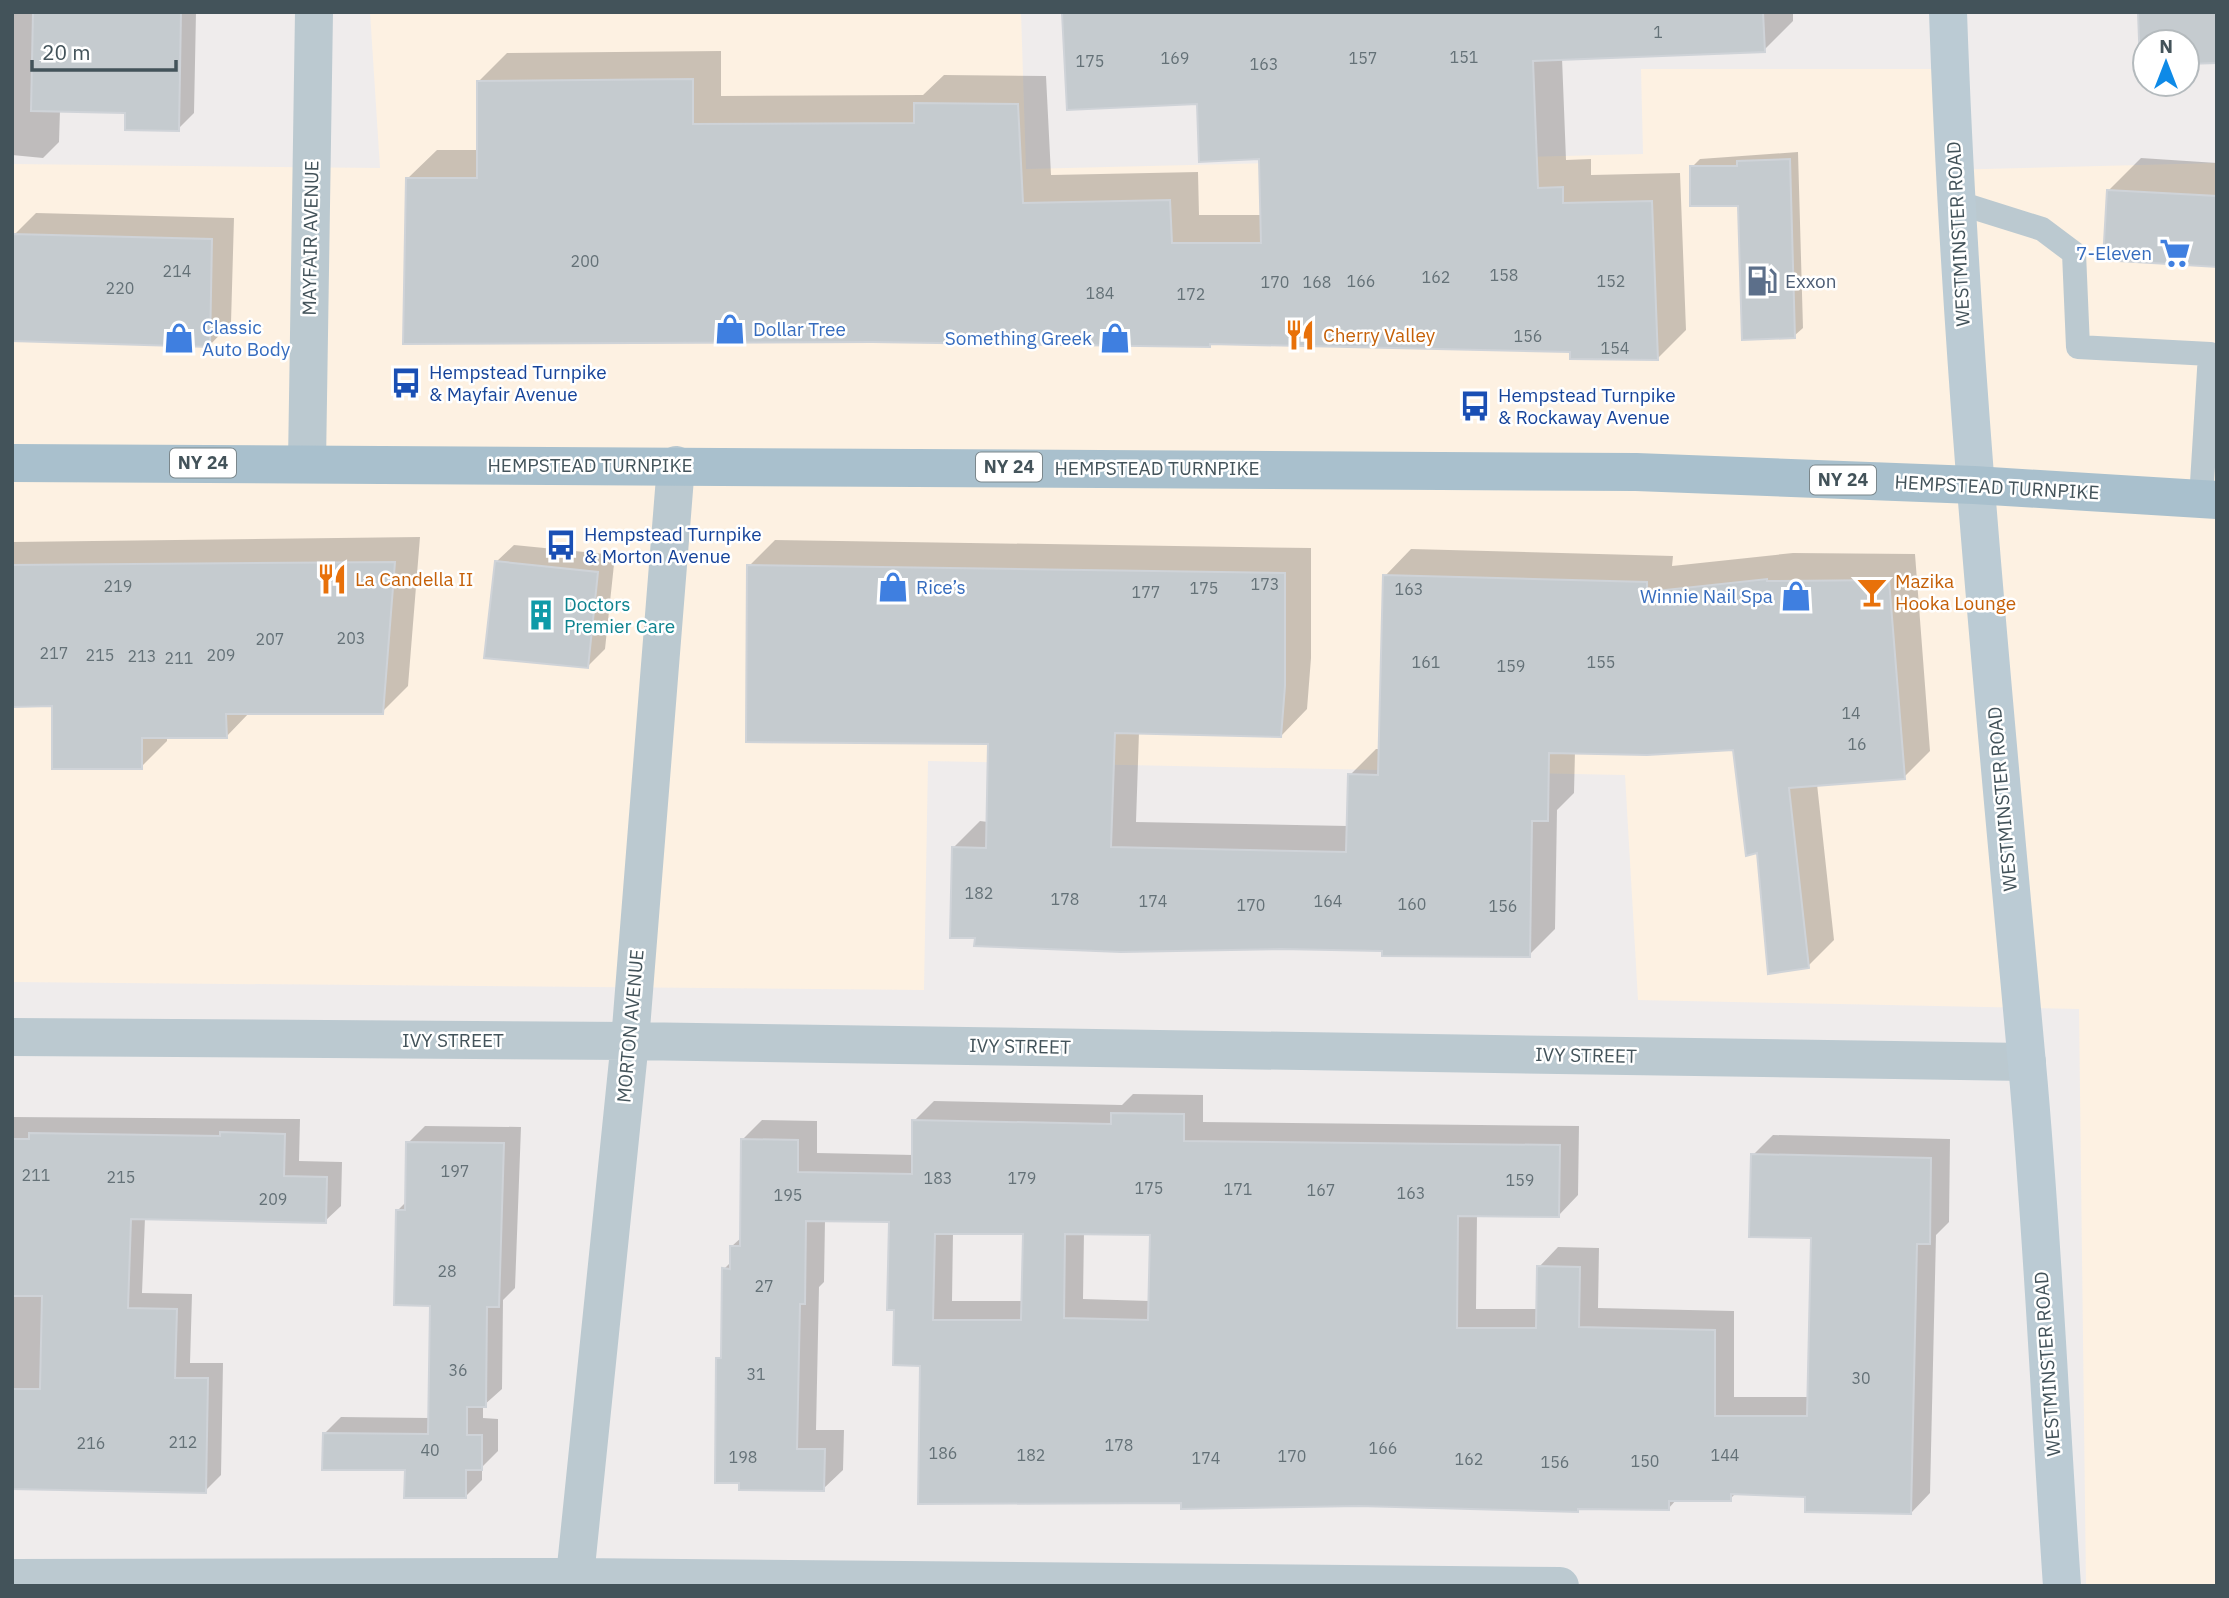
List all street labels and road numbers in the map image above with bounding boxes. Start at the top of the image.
street label: WESTMINSTER ROAD [1941,141,1975,327]
street label: MAYFAIR AVENUE [297,160,323,316]
road number: NY 24 [170,448,236,477]
road number: NY 24 [976,452,1042,481]
street label: HEMPSTEAD TURNPIKE [487,453,693,477]
street label: HEMPSTEAD TURNPIKE [1054,456,1260,480]
road number: NY 24 [1810,466,1876,494]
street label: HEMPSTEAD TURNPIKE [1894,470,2100,504]
street label: WESTMINSTER ROAD [1982,706,2022,892]
street label: MORTON AVENUE [611,948,649,1104]
street label: IVY STREET [402,1028,504,1052]
street label: IVY STREET [969,1033,1071,1059]
street label: IVY STREET [1535,1042,1637,1068]
street label: WESTMINSTER ROAD [2029,1271,2065,1457]

